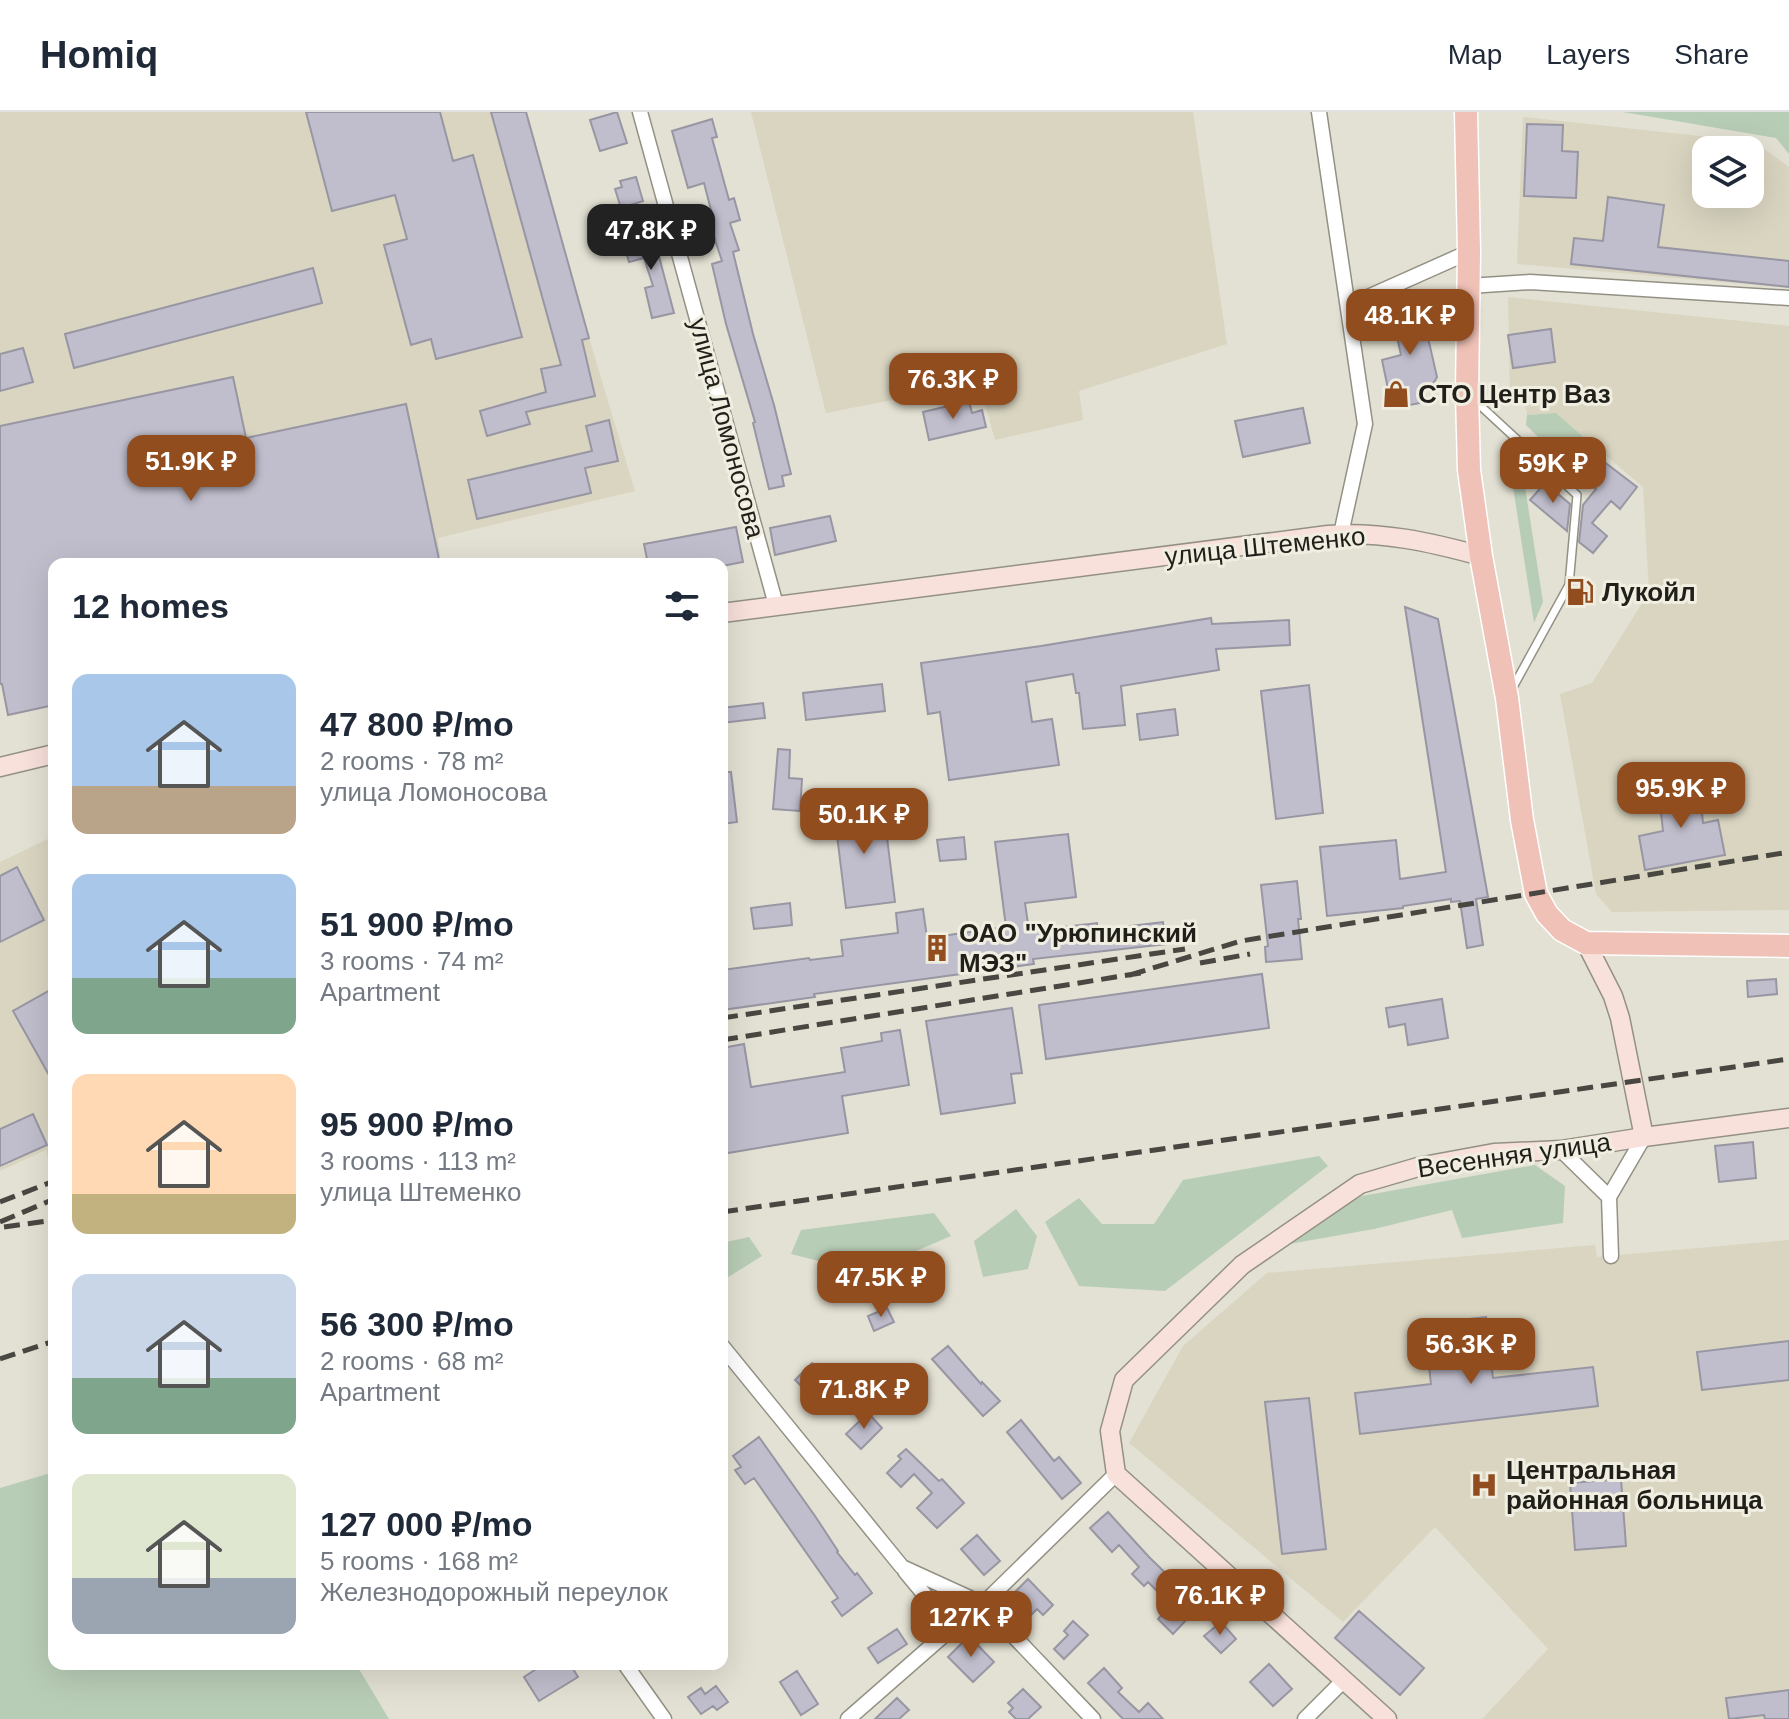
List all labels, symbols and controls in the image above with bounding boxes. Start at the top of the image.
text: Homiq [40,34,158,76]
text: Map [1448,39,1502,70]
text: Layers [1546,39,1630,70]
text: Share [1674,39,1749,70]
map controls [1692,136,1764,208]
button: layers [1692,136,1764,208]
pin: 47.8K ₽ [577,204,725,272]
text: 47.8K ₽ [605,215,697,245]
pin: 48.1K ₽ [1336,289,1484,357]
text: 48.1K ₽ [1364,300,1456,330]
street label: улица Ломоносова [683,314,771,542]
pin: 76.3K ₽ [879,353,1027,421]
text: 76.3K ₽ [907,364,999,394]
shop icon: СТО Центр Ваз [1381,379,1411,409]
place label: СТО Центр Ваз [1418,379,1611,409]
pin: 51.9K ₽ [117,435,265,503]
pin: 59K ₽ [1497,437,1609,505]
text: 51.9K ₽ [145,446,237,476]
text: 59K ₽ [1518,448,1588,478]
street label: улица Штеменко [1163,521,1367,571]
fuel station icon: Лукойл [1565,577,1595,607]
place label: Лукойл [1602,577,1696,607]
icon: filters [660,584,704,628]
text: 12 homes [72,587,229,625]
text: 47 800 ₽/mo [320,705,514,743]
icon: home [136,706,232,802]
text: 2 rooms · 78 m² [320,746,504,776]
pin: 95.9K ₽ [1607,762,1755,830]
text: 95.9K ₽ [1635,773,1727,803]
text: улица Ломоносова [320,777,547,807]
pin: 50.1K ₽ [790,788,938,856]
text: 50.1K ₽ [818,799,910,829]
text: 51 900 ₽/mo [320,905,514,943]
icon: home [136,906,232,1002]
place label: ОАО "Урюпинский МЭЗ" [959,918,1197,978]
building icon: ОАО "Урюпинский МЭЗ" [922,933,952,963]
text: 3 rooms · 74 m² [320,946,504,976]
text: Apartment [320,977,440,1007]
text: 95 900 ₽/mo [320,1105,514,1143]
icon: home [136,1106,232,1202]
street label: Весенняя улица [1415,1127,1613,1183]
text: 3 rooms · 113 m² [320,1146,516,1176]
text: улица Штеменко [320,1177,521,1207]
pin: 47.5K ₽ [807,1251,955,1319]
text: 47.5K ₽ [835,1262,927,1292]
text: 56 300 ₽/mo [320,1305,514,1343]
icon: home [136,1306,232,1402]
pin: 56.3K ₽ [1397,1318,1545,1386]
text: 56.3K ₽ [1425,1329,1517,1359]
text: 2 rooms · 68 m² [320,1346,504,1376]
pin: 71.8K ₽ [790,1363,938,1431]
text: 71.8K ₽ [818,1374,910,1404]
text: Apartment [320,1377,440,1407]
place label: Центральная районная больница [1506,1455,1763,1515]
hospital icon: Центральная районная больница [1469,1470,1499,1500]
text: 127 000 ₽/mo [320,1505,533,1543]
icon: home [136,1506,232,1602]
text: 5 rooms · 168 m² [320,1546,518,1576]
pin: 76.1K ₽ [1146,1569,1294,1637]
text: Железнодорожный переулок [320,1577,668,1607]
text: 76.1K ₽ [1174,1580,1266,1610]
pin: 127K ₽ [906,1591,1036,1659]
text: 127K ₽ [929,1602,1013,1632]

